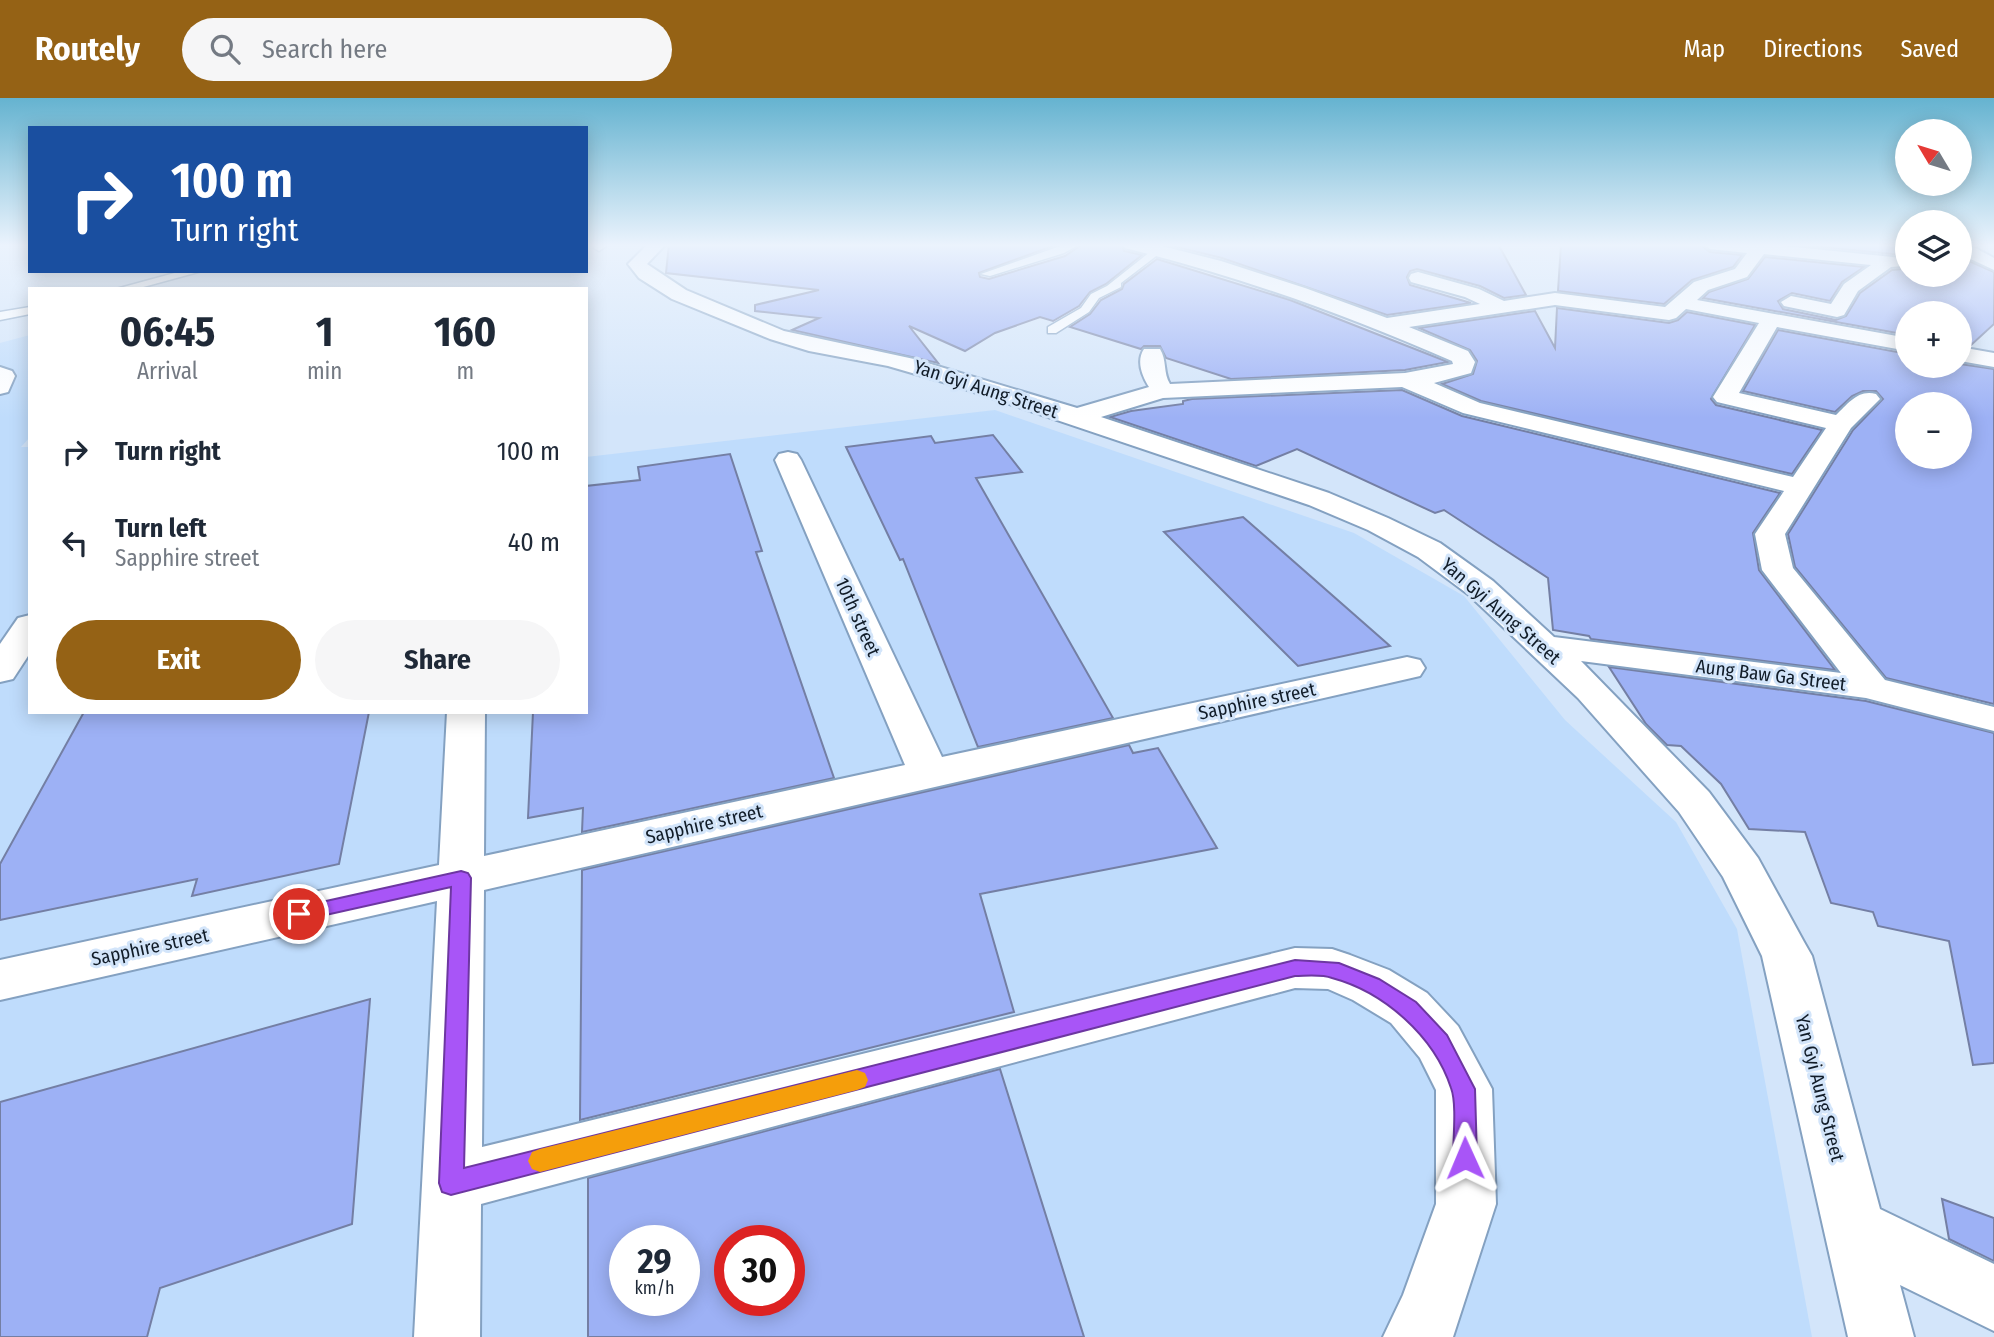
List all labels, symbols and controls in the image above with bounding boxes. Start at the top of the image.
search box [182,18,672,81]
text: Routely [35,29,140,69]
icon: search [206,30,244,68]
text: Search here [262,34,387,65]
text: Map [1684,35,1725,63]
text: Directions [1763,35,1862,63]
text: Saved [1900,35,1959,63]
north arrow [1895,119,1972,196]
map controls [1895,119,1972,469]
text: 100 m [171,151,293,210]
icon: right [56,154,147,245]
button: layers [1895,210,1972,287]
text: Turn right [171,211,298,249]
button: + [1895,301,1972,378]
text: 06:45 [119,307,216,357]
text: 1 [316,307,334,357]
text: 160 [434,307,497,357]
street label: Yan Gyi Aung Street [911,355,1062,423]
text: Arrival [137,357,198,385]
text: min [307,357,343,385]
text: m [456,357,474,385]
button: − [1895,392,1972,469]
icon: right [56,433,94,471]
text: Turn right [115,436,221,467]
text: 100 m [497,436,560,467]
text: Turn left [115,513,207,544]
icon: left [56,524,94,562]
text: 40 m [508,527,560,558]
text: Sapphire street [115,544,259,572]
street label: Yan Gyi Aung Street [1437,553,1566,670]
street label: 10th street [831,574,886,660]
button: Exit [56,620,301,700]
button: Share [315,620,560,700]
street label: Aung Baw Ga Street [1695,654,1848,696]
street label: Sapphire street [1196,677,1318,725]
street label: Sapphire street [643,799,765,849]
pin [269,884,329,944]
icon: arrive [280,895,318,933]
street label: Sapphire street [89,923,211,971]
street label: Yan Gyi Aung Street [1791,1012,1850,1165]
position arrow [1428,1121,1502,1195]
speed limit sign: 30 [714,1225,805,1316]
text: 29 [637,1240,672,1282]
text: km/h [634,1277,675,1299]

